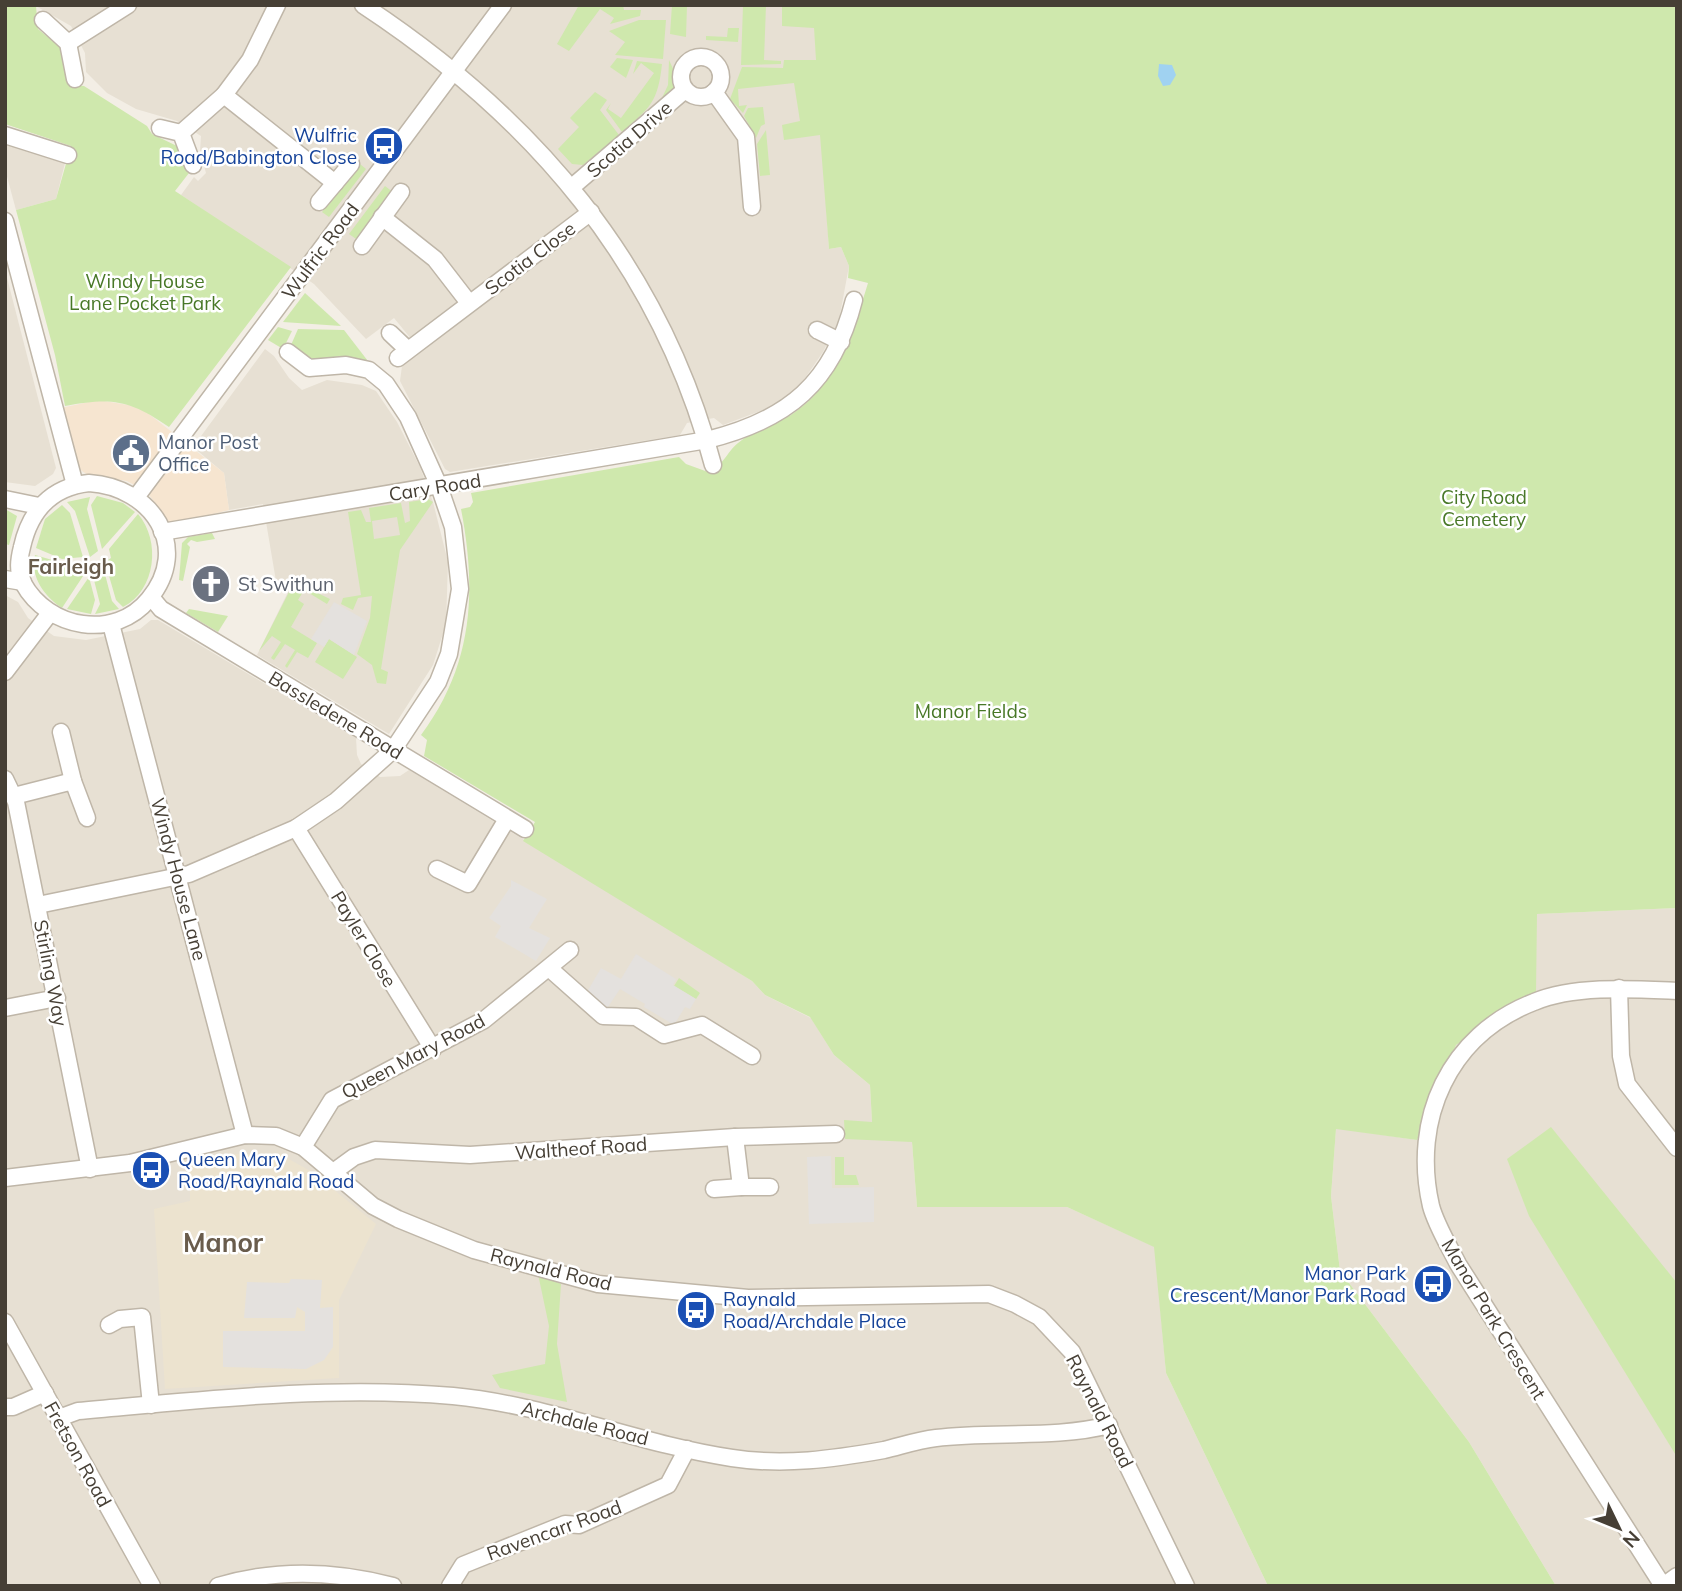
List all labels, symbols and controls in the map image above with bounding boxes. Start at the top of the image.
street label: Scotia Drive [581,95,677,183]
place label: Wulfric Road/Babington Close [161,123,357,169]
bus stop icon: Wulfric Road/Babington Close [363,125,405,167]
street label: Wulfric Road [276,198,364,304]
street label: Scotia Close [480,216,580,300]
park label: Windy House Lane Pocket Park [69,269,221,315]
place label: Manor Post Office [158,430,259,476]
public building icon: Manor Post Office [110,432,152,474]
street label: Cary Road [387,468,483,506]
park label: City Road Cemetery [1441,485,1527,531]
district label: Fairleigh [28,553,114,579]
church icon: St Swithun [190,563,232,605]
place label: St Swithun [238,572,334,596]
street label: Bassledene Road [264,665,408,765]
park label: Manor Fields [915,699,1027,723]
street label: Windy House Lane [146,795,212,963]
street label: Payler Close [326,886,402,992]
street label: Stirling Way [29,918,73,1028]
street label: Queen Mary Road [337,1008,489,1104]
street label: Waltheof Road [514,1131,648,1165]
place label: Queen Mary Road/Raynald Road [178,1147,355,1193]
bus stop icon: Queen Mary Road/Raynald Road [130,1149,172,1191]
district label: Manor [183,1226,264,1259]
street label: Manor Park Crescent [1436,1234,1552,1404]
street label: Raynald Road [488,1242,614,1296]
place label: Manor Park Crescent/Manor Park Road [1170,1261,1406,1307]
bus stop icon: Manor Park Crescent/Manor Park Road [1412,1263,1454,1305]
place label: Raynald Road/Archdale Place [723,1287,906,1333]
bus stop icon: Raynald Road/Archdale Place [675,1289,717,1331]
street label: Raynald Road [1061,1350,1139,1472]
street label: Archdale Road [519,1396,651,1450]
street label: Fretson Road [39,1397,117,1511]
north arrow [1584,1493,1654,1563]
street label: Ravencarr Road [483,1494,625,1566]
text: N [1618,1526,1645,1553]

